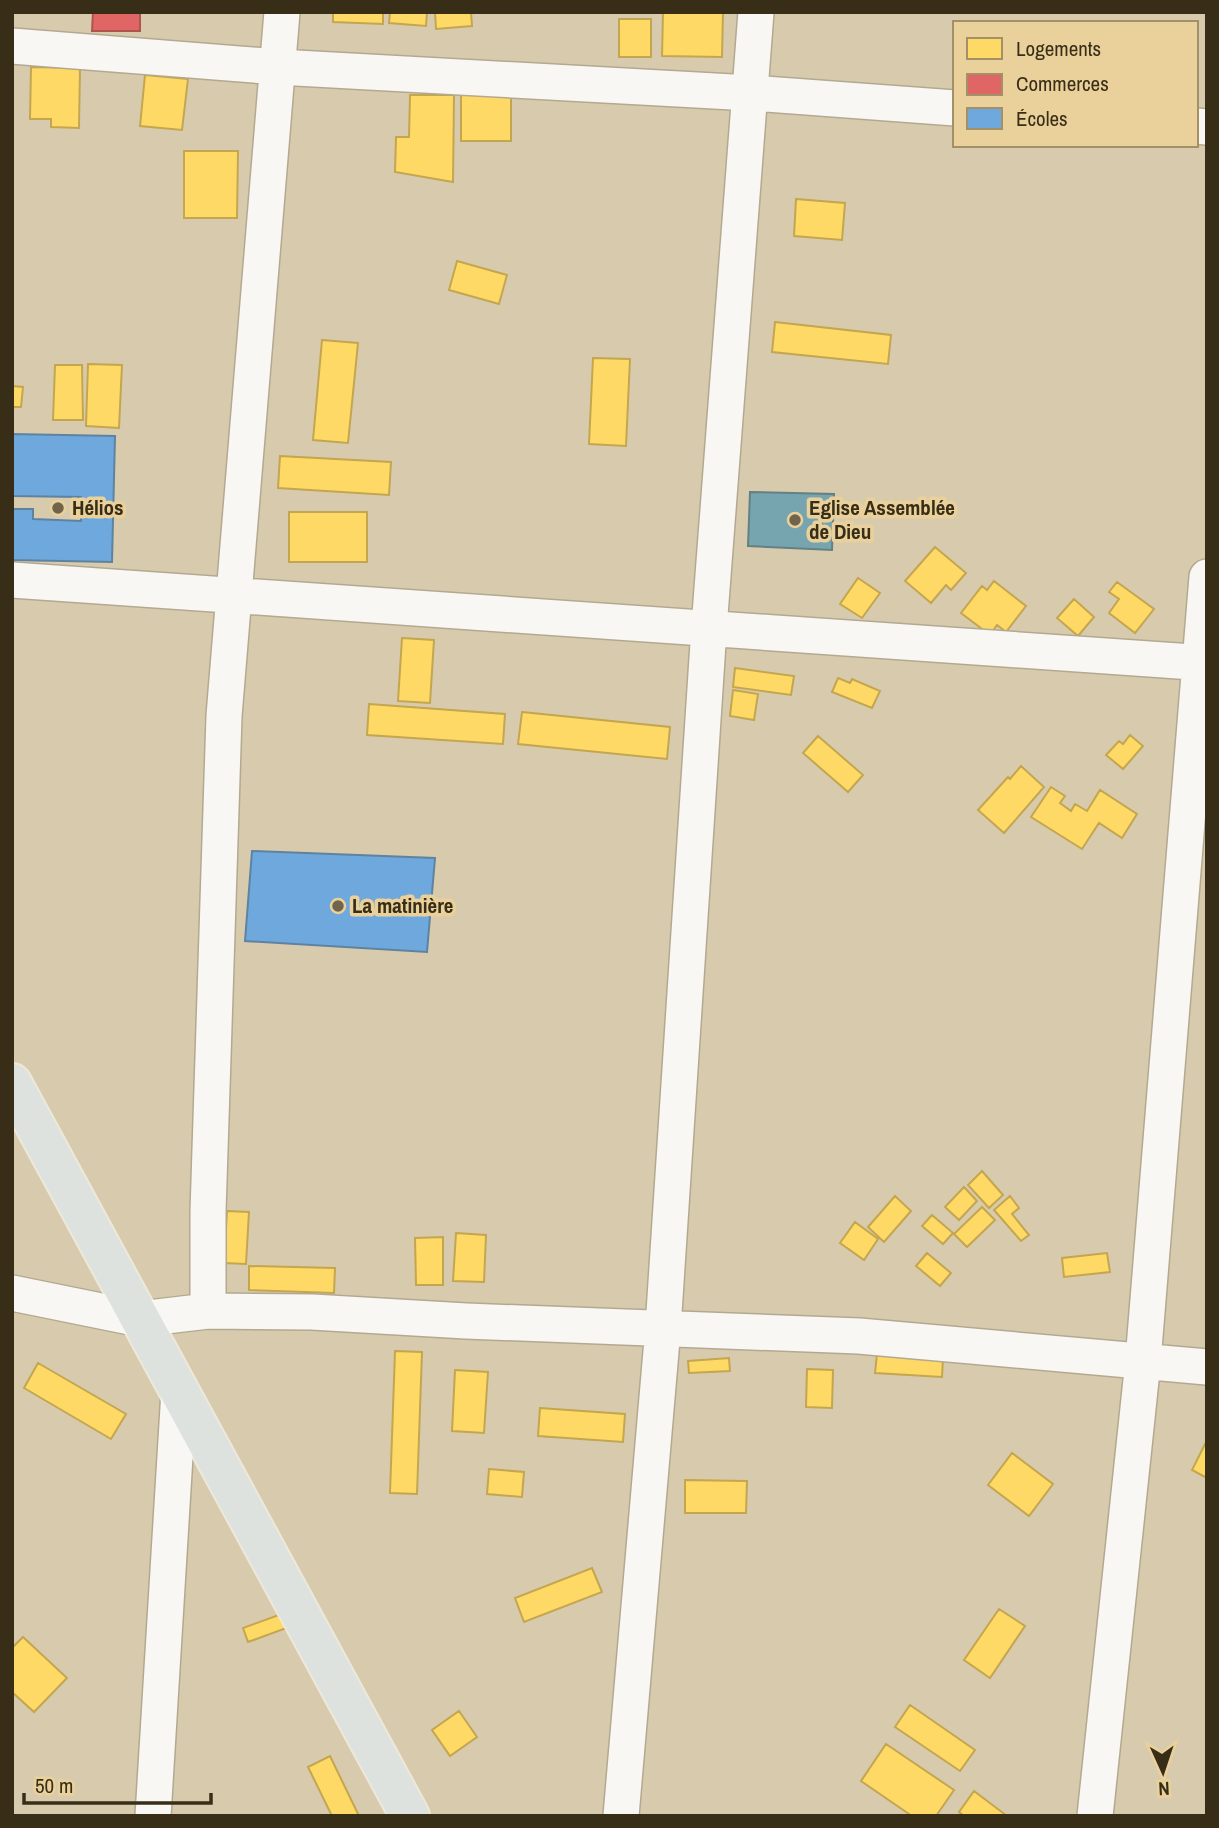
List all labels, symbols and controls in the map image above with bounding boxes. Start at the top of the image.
legend [953,21,1198,147]
text: Logements [1016,34,1101,63]
text: Commerces [1016,69,1109,98]
text: Écoles [1016,104,1068,133]
place label: Hélios [72,493,124,522]
place label: Eglise Assemblée de Dieu [809,493,955,546]
marker: Hélios [50,500,66,516]
marker: Eglise Assemblée de Dieu [787,512,803,528]
place label: La matinière [352,891,453,920]
marker: La matinière [330,898,346,914]
north arrow [1128,1737,1198,1807]
scale bar [24,1762,212,1806]
text: 50 m [35,1771,73,1800]
text: N [1158,1776,1170,1802]

